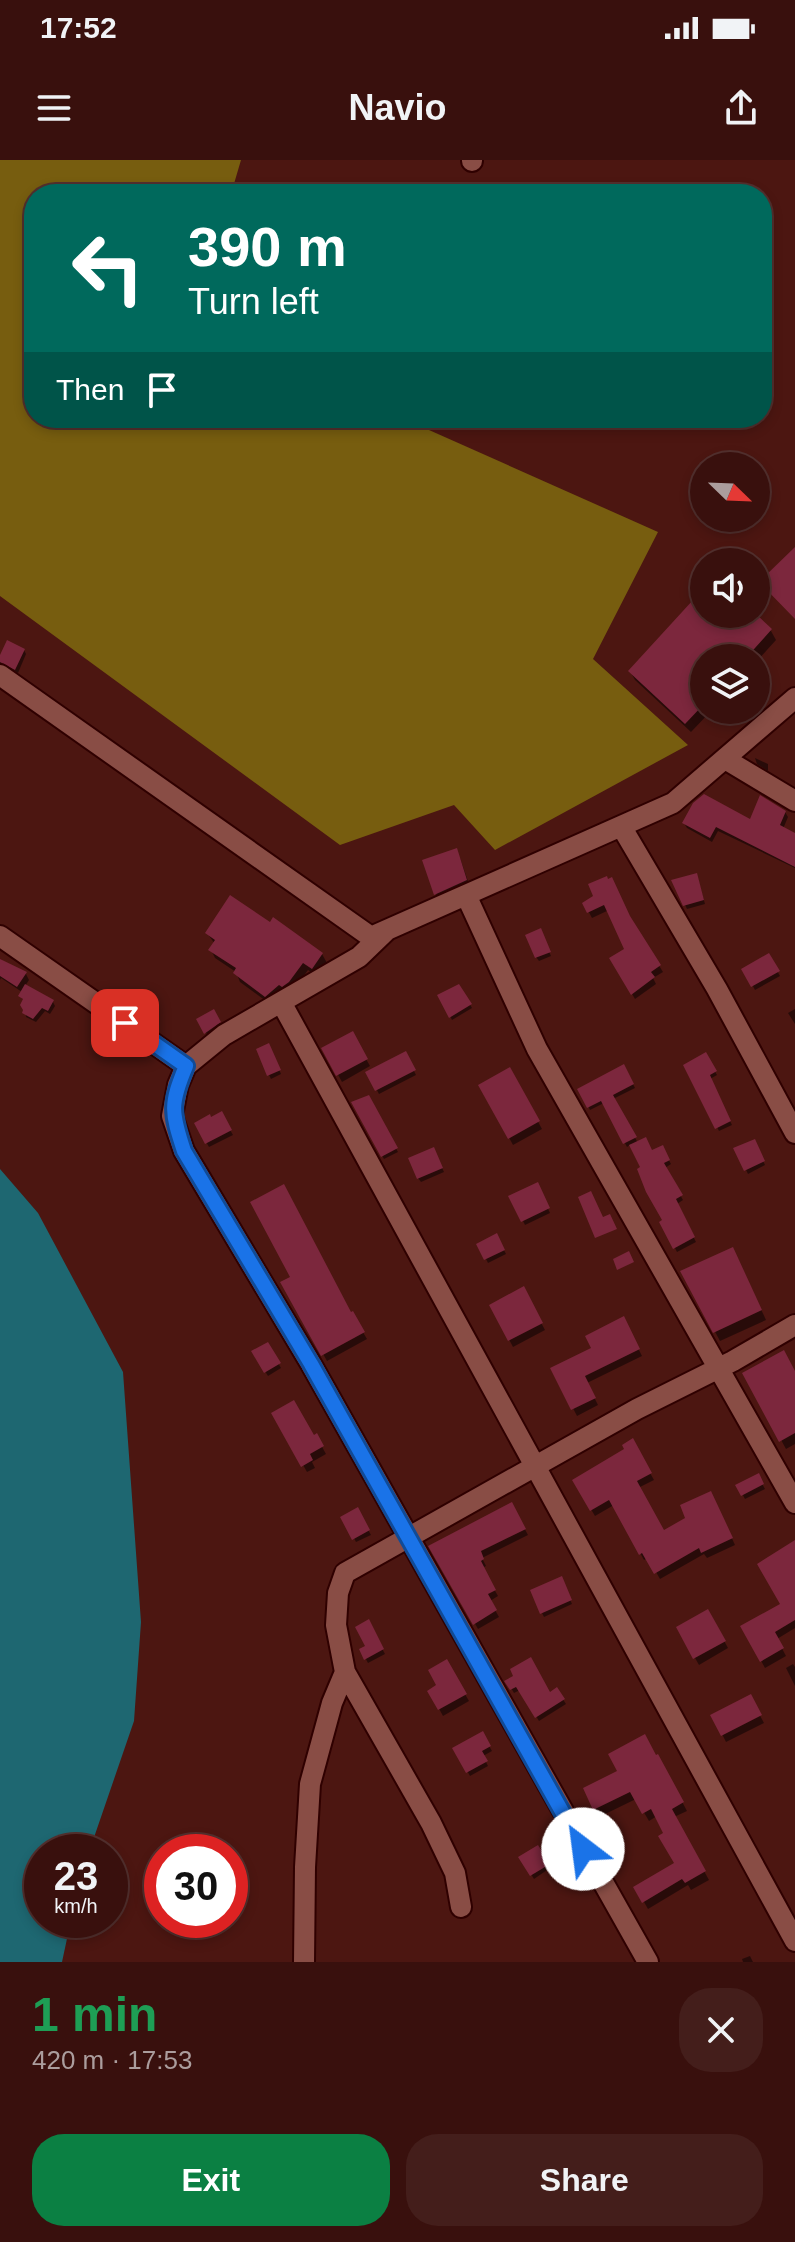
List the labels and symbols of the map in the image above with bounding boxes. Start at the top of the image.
north arrow [690,452,770,532]
pin [91,989,159,1057]
position arrow [541,1807,625,1891]
speed limit sign: 30 [144,1834,248,1938]

